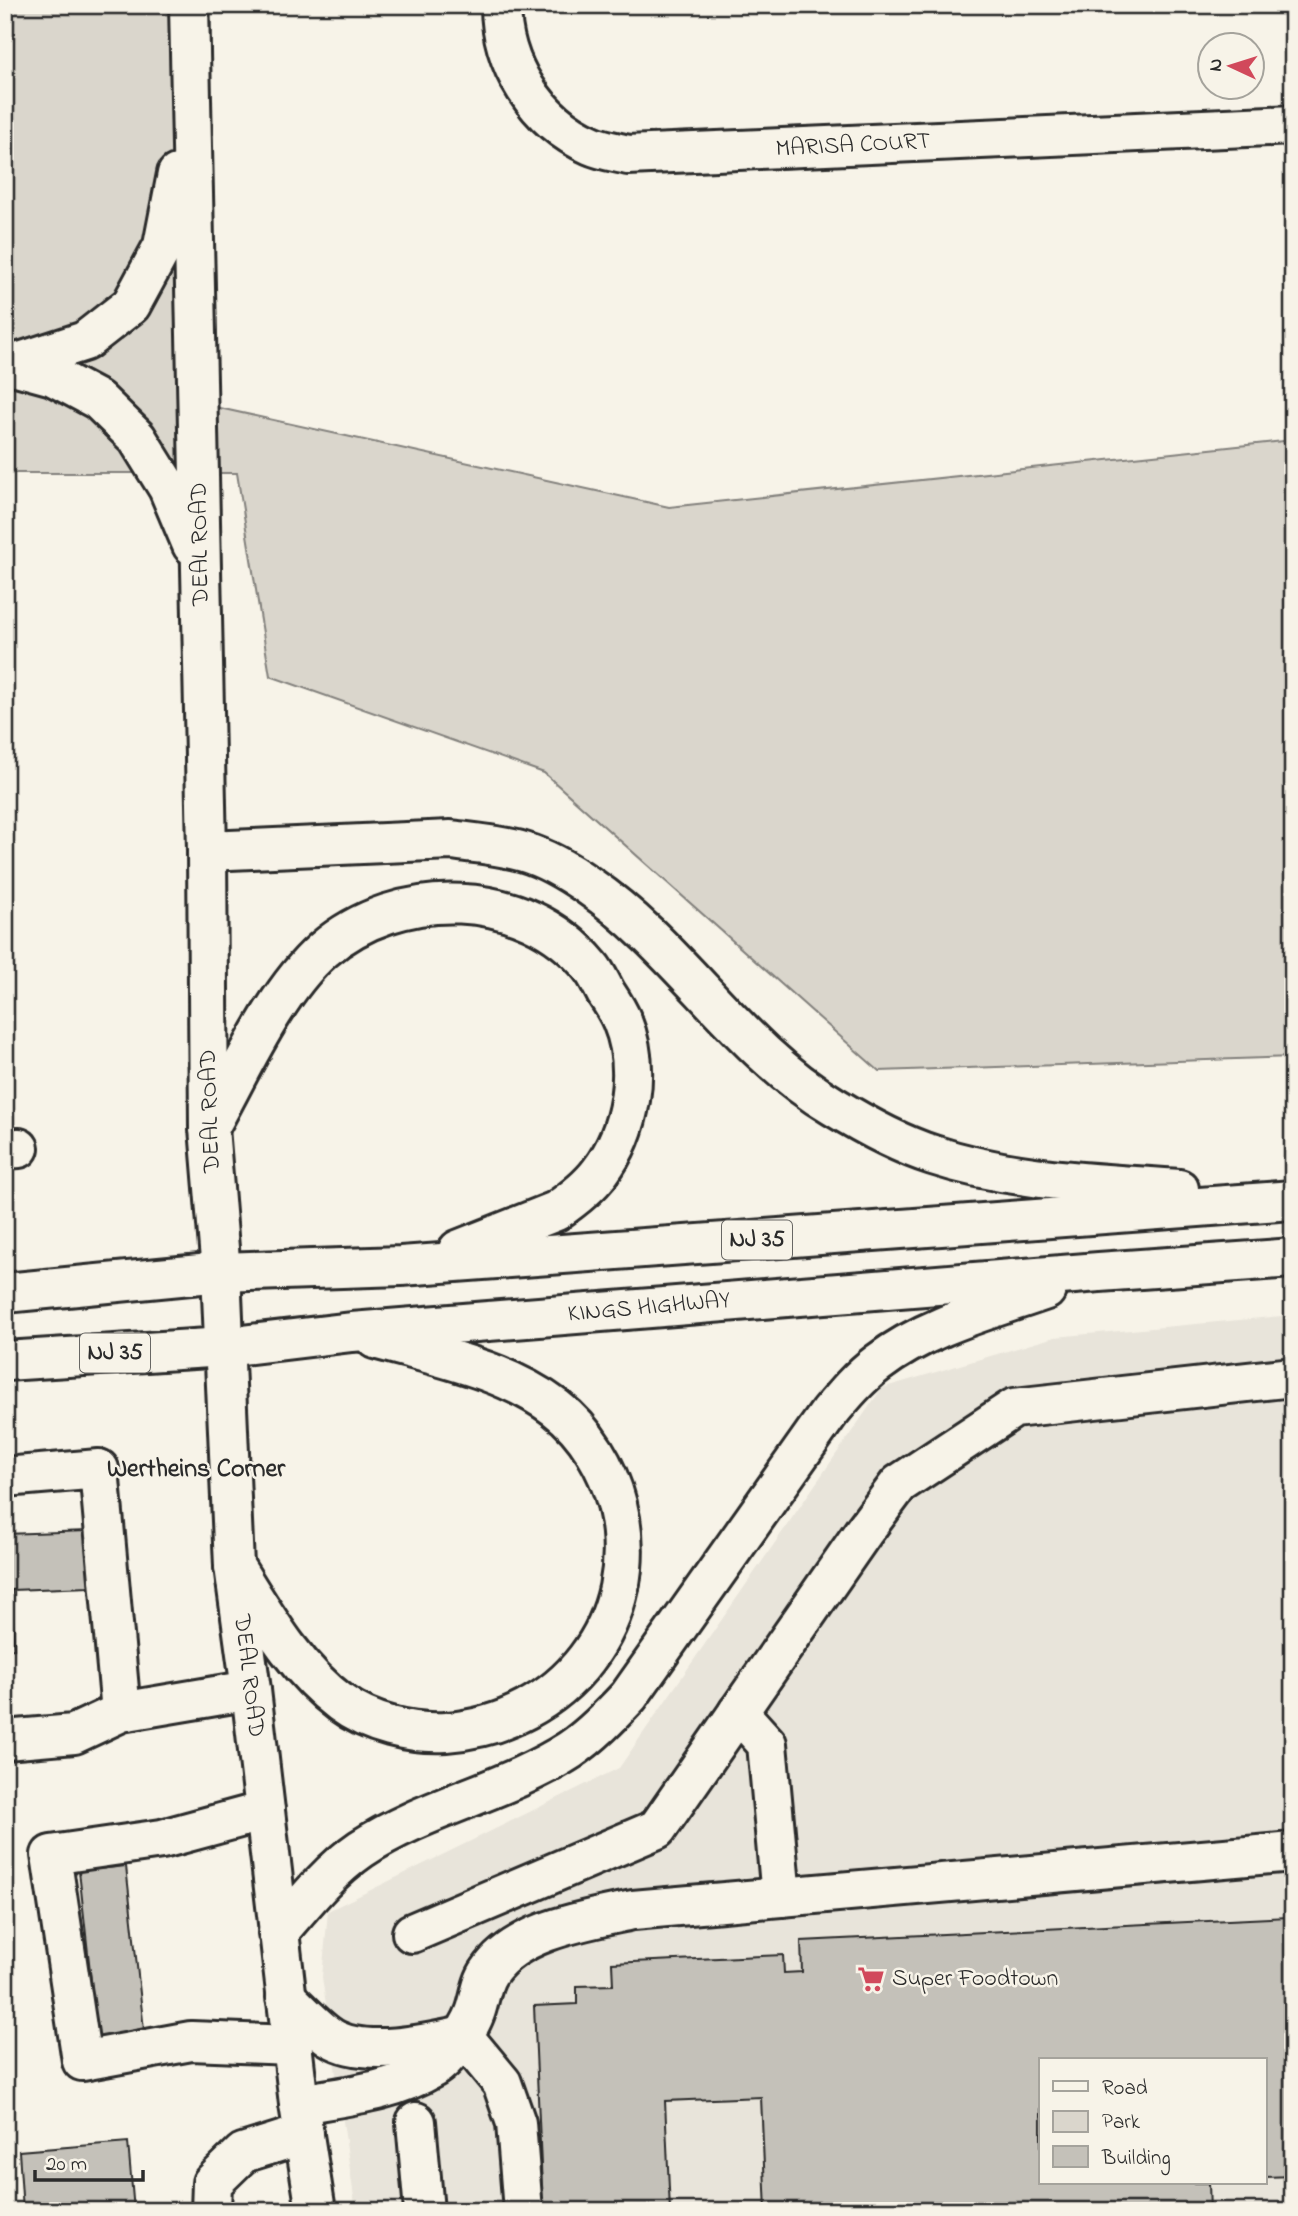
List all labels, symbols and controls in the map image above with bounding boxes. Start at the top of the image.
north arrow [1196,32,1266,102]
text: N [1203,57,1230,72]
street label: MARISA COURT [775,124,931,168]
street label: DEAL ROAD [182,482,220,607]
street label: DEAL ROAD [191,1049,231,1174]
road number: NJ 35 [722,1220,792,1260]
street label: KINGS HIGHWAY [566,1283,732,1333]
road number: NJ 35 [80,1334,150,1372]
district label: Wertheins Corner [107,1451,286,1489]
street label: DEAL ROAD [223,1612,273,1739]
place label: Super Foodtown [892,1962,1058,1997]
supermarket icon: Super Foodtown [856,1964,886,1994]
legend [1039,2058,1266,2184]
text: Road [1102,2074,1148,2104]
text: Park [1102,2108,1141,2138]
scale bar [35,2139,144,2183]
text: Building [1101,2144,1171,2176]
text: 20 m [46,2150,87,2180]

